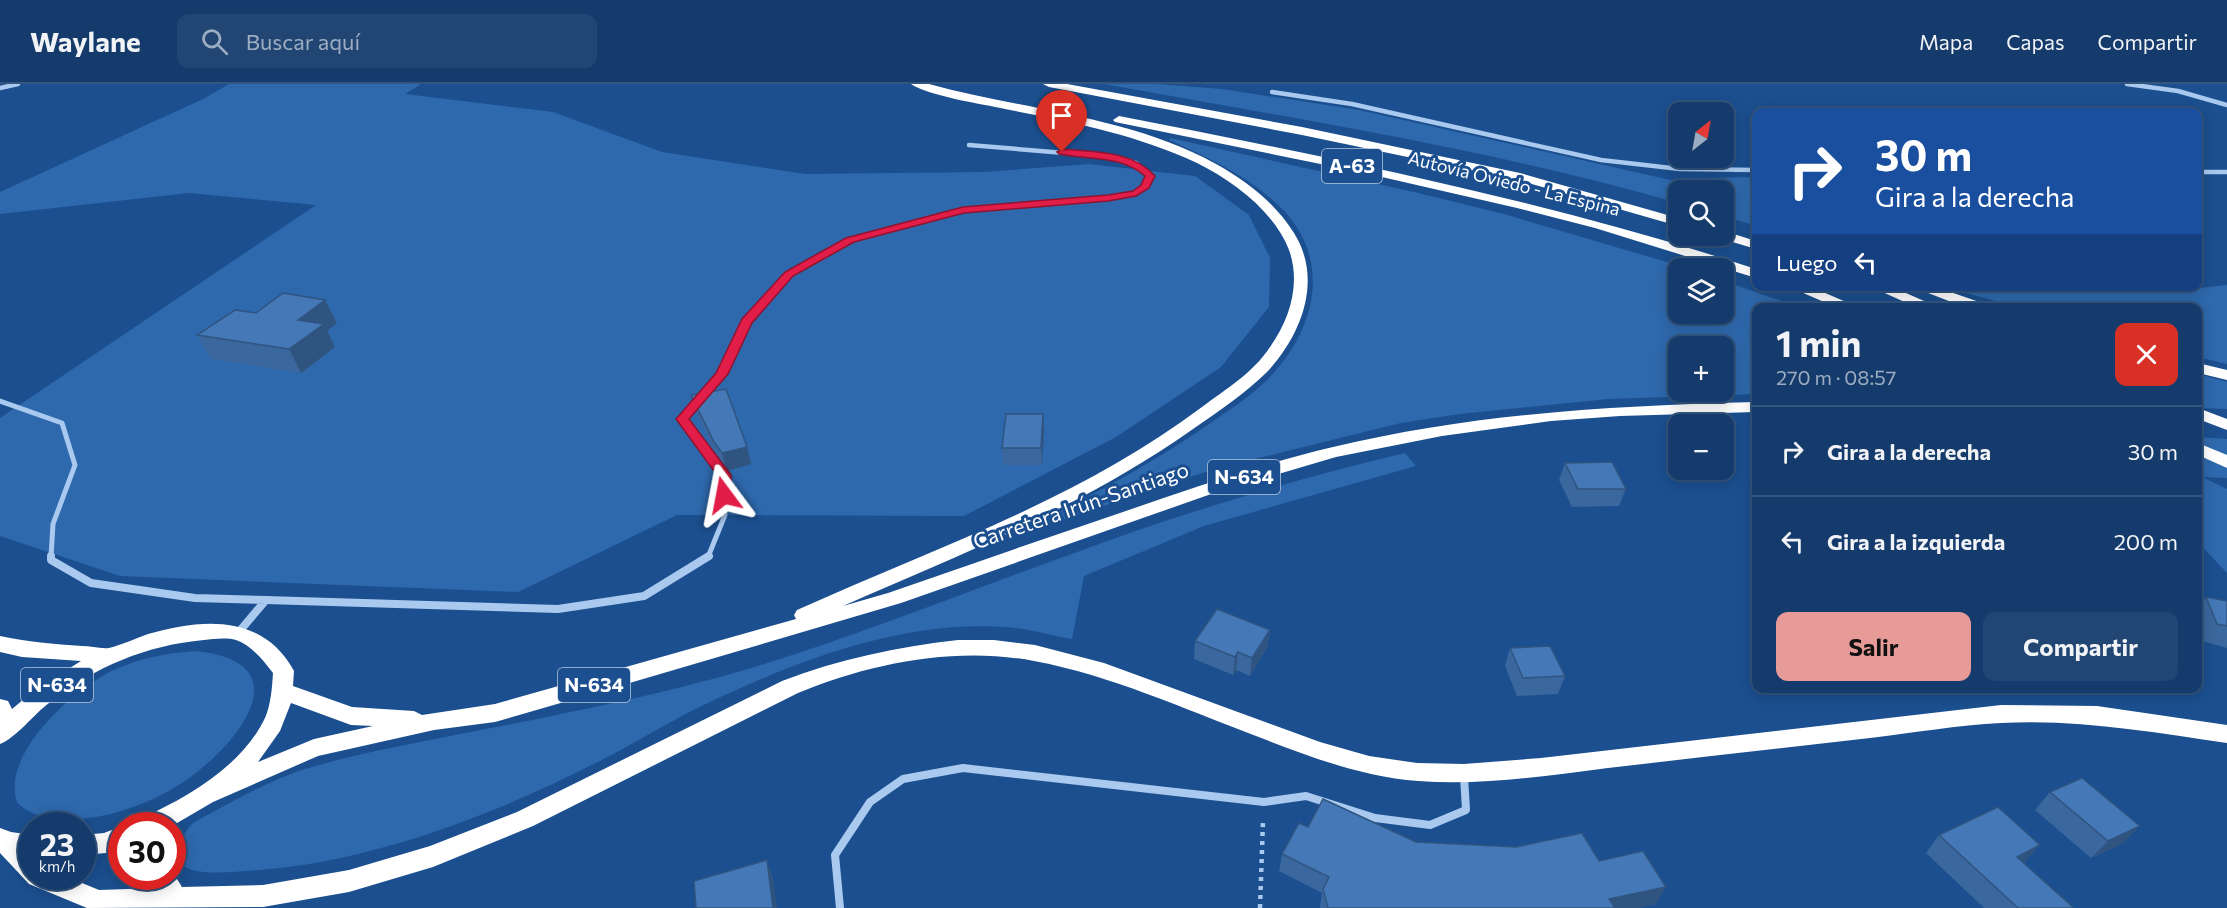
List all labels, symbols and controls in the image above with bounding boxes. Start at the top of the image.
search box [177,14,597,68]
text: Waylane [30,24,141,58]
icon: search [198,25,231,58]
text: Buscar aquí [246,28,360,55]
text: Mapa [1919,29,1973,54]
text: Capas [2006,29,2065,54]
text: Compartir [2098,29,2197,54]
pin [1036,90,1087,152]
icon: arrive [1045,99,1078,132]
north arrow [1668,102,1734,168]
map controls [1668,102,1734,480]
text: 30 m [1875,128,1972,180]
icon: right [1776,132,1854,210]
street label: Autovía Oviedo - La Espina [1406,146,1622,220]
road number: A-63 [1322,149,1382,183]
button: search [1668,180,1734,246]
text: Gira a la derecha [1875,180,2074,213]
icon: left [1849,246,1882,279]
text: Luego [1776,249,1837,276]
button: layers [1668,258,1734,324]
text: 1 min [1776,320,1861,364]
button: close [2115,323,2178,386]
button: + [1668,336,1734,402]
text: 270 m · 08:57 [1776,365,1896,389]
button: − [1668,414,1734,480]
icon: right [1776,435,1809,468]
text: Gira a la derecha [1827,438,1991,465]
text: 30 m [2128,438,2178,465]
street label: Carretera Irún-Santiago [969,456,1192,553]
road number: N-634 [1208,460,1280,494]
position arrow [692,463,756,527]
icon: left [1776,525,1809,558]
text: Gira a la izquierda [1827,528,2005,555]
text: 200 m [2114,528,2178,555]
button: Salir [1776,612,1971,681]
button: Compartir [1983,612,2178,681]
road number: N-634 [21,668,93,702]
road number: N-634 [558,668,630,702]
speed limit sign: 30 [108,812,186,890]
text: 23 [40,825,74,862]
text: km/h [39,857,75,875]

